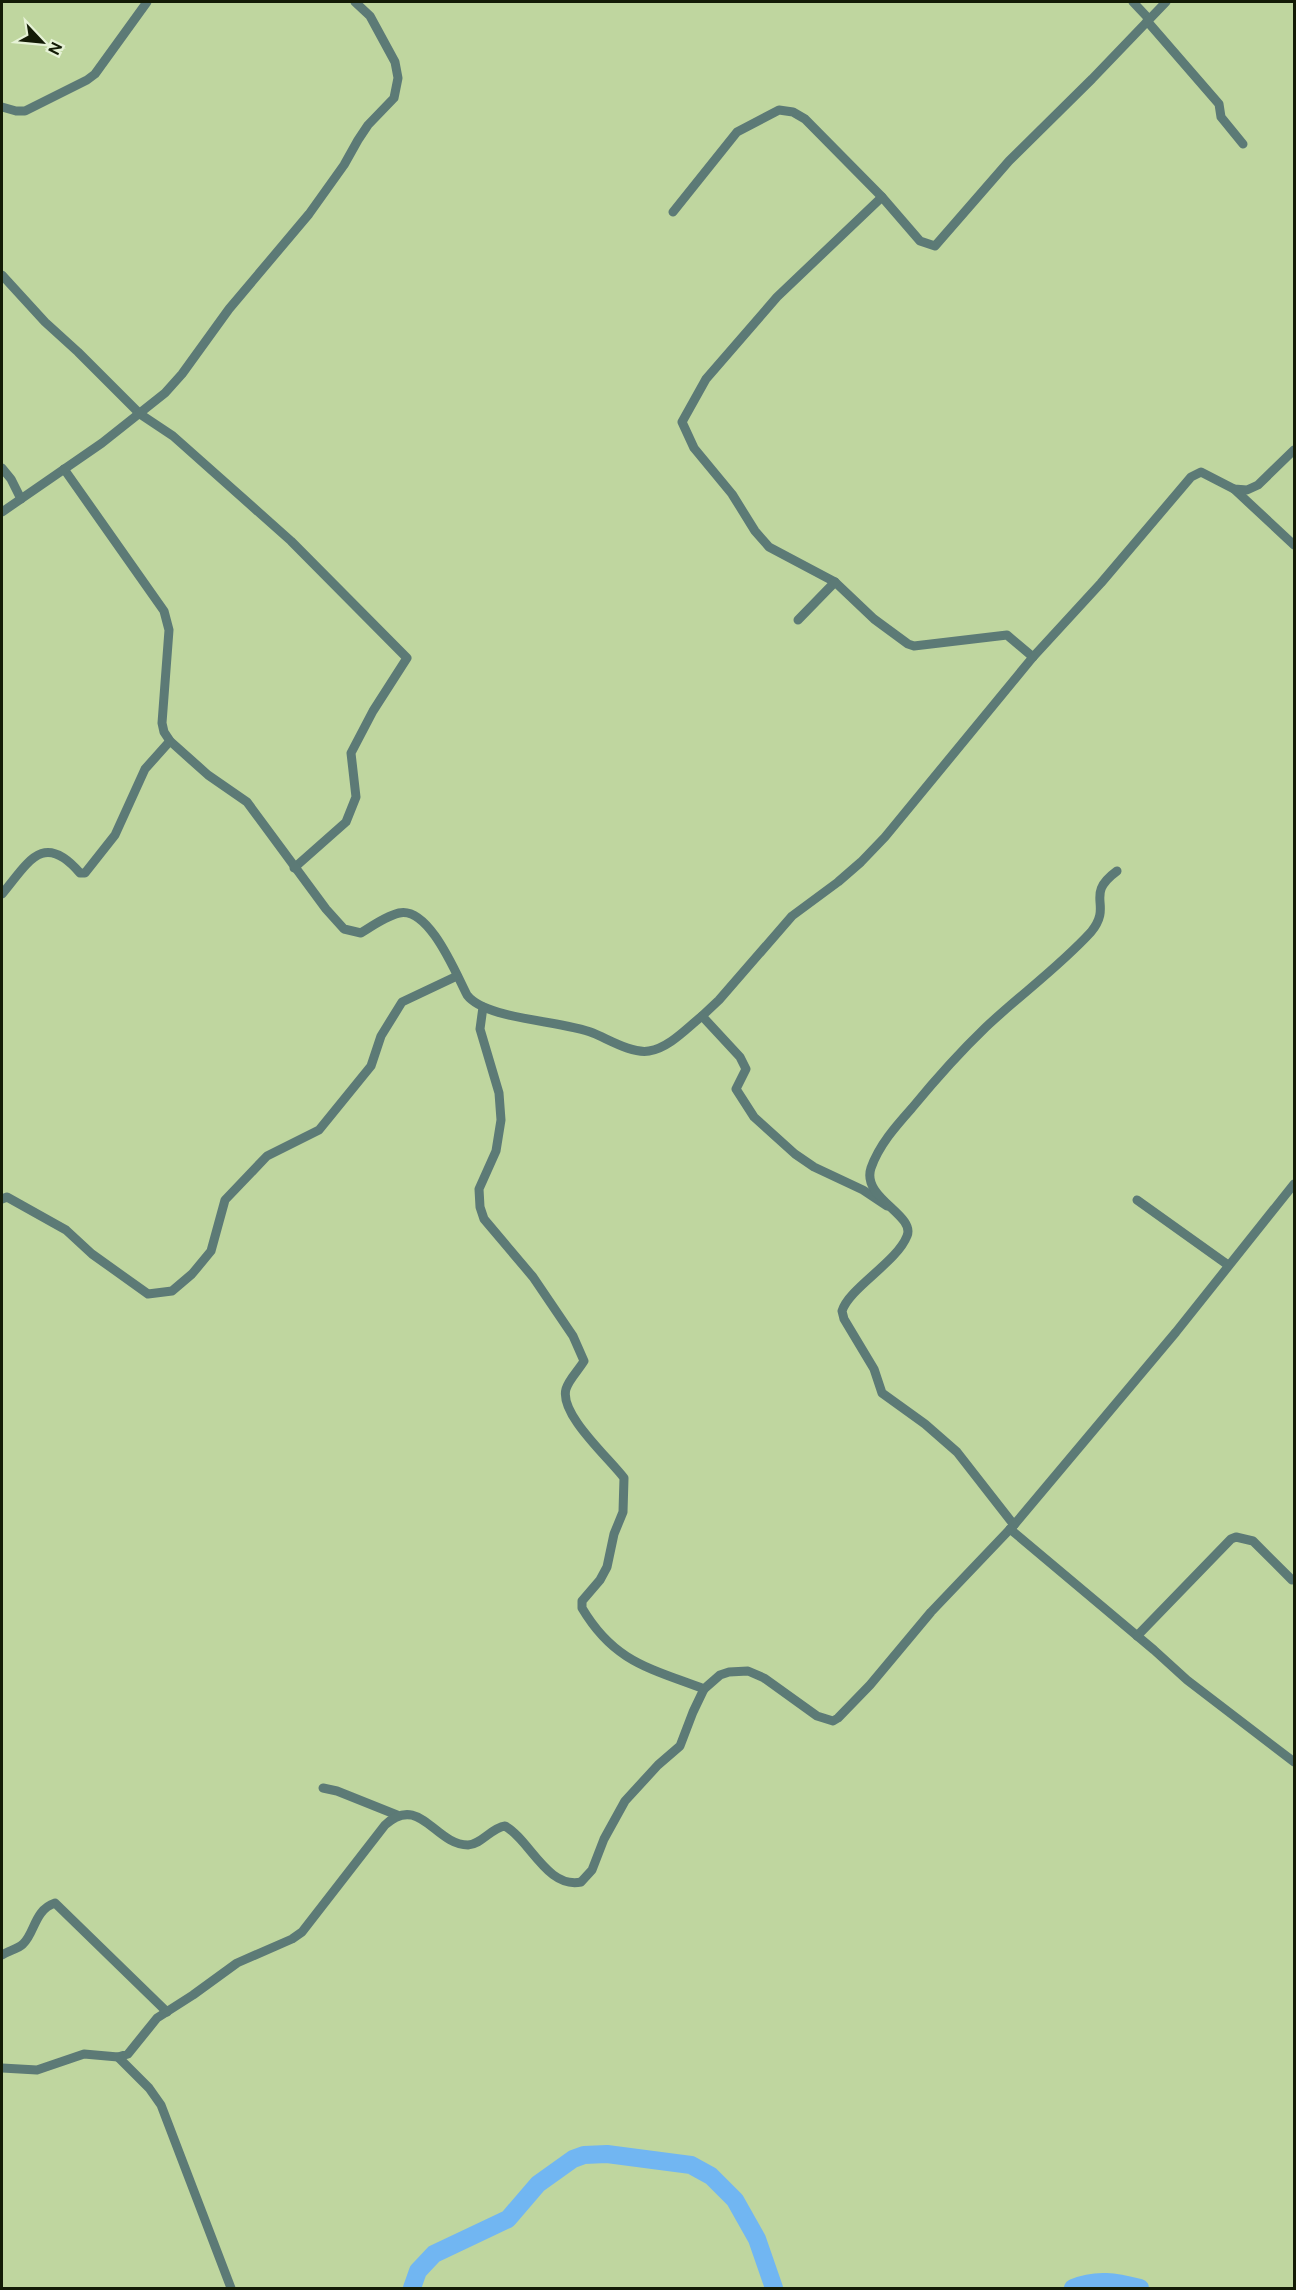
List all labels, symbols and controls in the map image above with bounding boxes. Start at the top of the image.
north arrow [12,12,72,72]
text: N [43,39,67,58]

